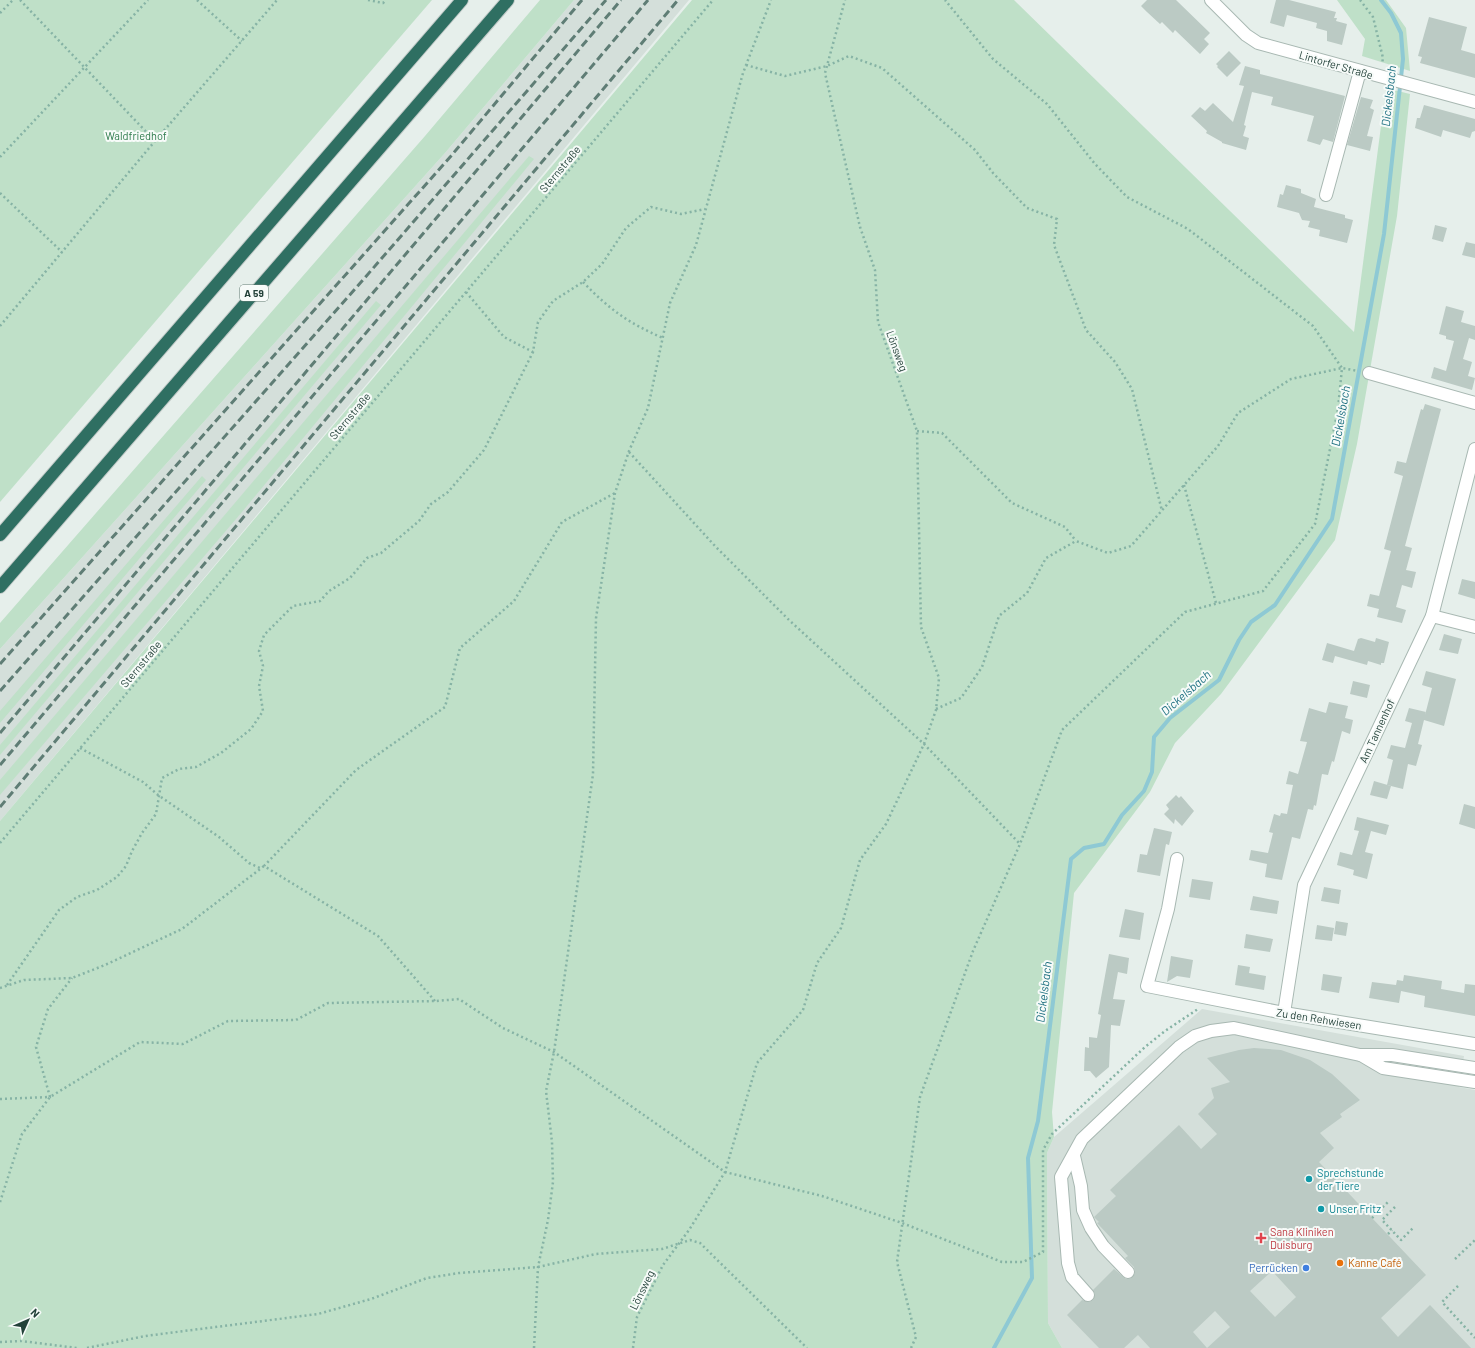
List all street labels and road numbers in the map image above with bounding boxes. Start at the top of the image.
street label: Lintorfer Straße [1298,48,1375,81]
street label: Sternstraße [536,143,583,195]
road number: A 59 [240,285,268,301]
street label: Lönsweg [884,329,911,373]
street label: Sternstraße [326,390,373,442]
street label: Sternstraße [117,638,164,690]
street label: Am Tannenhof [1356,697,1397,765]
street label: Zu den Rehwiesen [1276,1005,1363,1032]
street label: Lönsweg [626,1268,657,1312]

